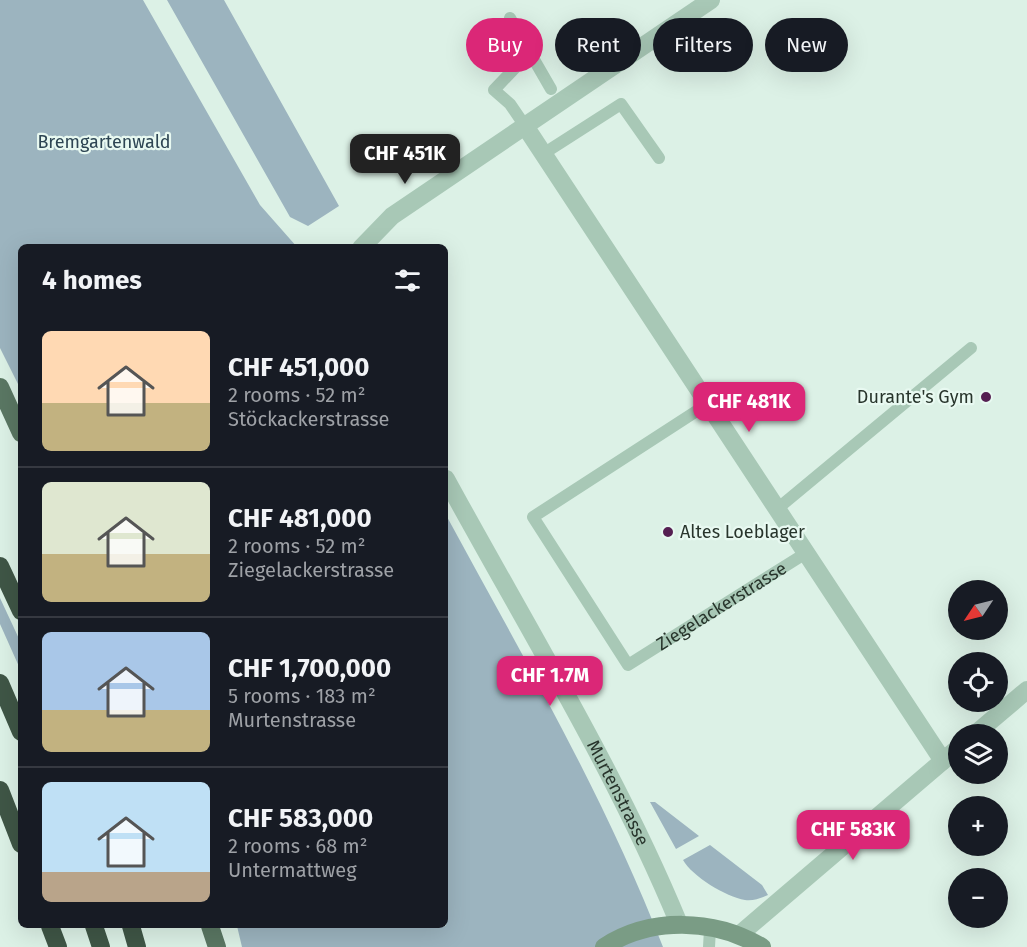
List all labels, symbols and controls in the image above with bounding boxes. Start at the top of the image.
chip: Buy [466,18,543,72]
chip: Rent [555,18,641,72]
chip: Filters [653,18,753,72]
chip: New [765,18,848,72]
park label: Bremgartenwald [37,131,171,153]
pin: CHF 451K [343,134,467,185]
text: CHF 451K [364,141,446,165]
icon: filters [391,264,424,297]
text: 4 homes [42,265,142,296]
text: CHF 451,000 [228,352,370,383]
icon: home [90,355,162,427]
pin: CHF 481K [687,382,811,433]
text: 2 rooms · 52 m² [228,383,366,407]
place label: Durante's Gym [857,386,974,408]
text: CHF 481K [707,389,791,413]
marker: Durante's Gym [979,390,993,404]
text: Stöckackerstrasse [228,407,389,431]
text: CHF 481,000 [228,503,372,534]
icon: home [90,506,162,578]
place label: Altes Loeblager [680,521,805,543]
marker: Altes Loeblager [661,525,675,539]
text: 2 rooms · 52 m² [228,534,366,558]
street label: Ziegelackerstrasse [652,557,791,655]
text: Ziegelackerstrasse [228,558,394,582]
north arrow [948,580,1008,640]
map controls [948,580,1008,928]
button: locate [948,652,1008,712]
text: CHF 1,700,000 [228,653,391,684]
icon: home [90,656,162,728]
pin: CHF 1.7M [488,656,612,707]
text: CHF 1.7M [511,663,589,687]
text: 5 rooms · 183 m² [228,684,376,708]
text: Murtenstrasse [228,708,356,732]
button: layers [948,724,1008,784]
street label: Murtenstrasse [582,736,654,849]
button: + [948,796,1008,856]
text: CHF 583,000 [228,803,373,834]
icon: home [90,806,162,878]
pin: CHF 583K [791,810,915,861]
text: CHF 583K [811,817,895,841]
text: 2 rooms · 68 m² [228,834,368,858]
text: Untermattweg [228,858,357,882]
button: − [948,868,1008,928]

